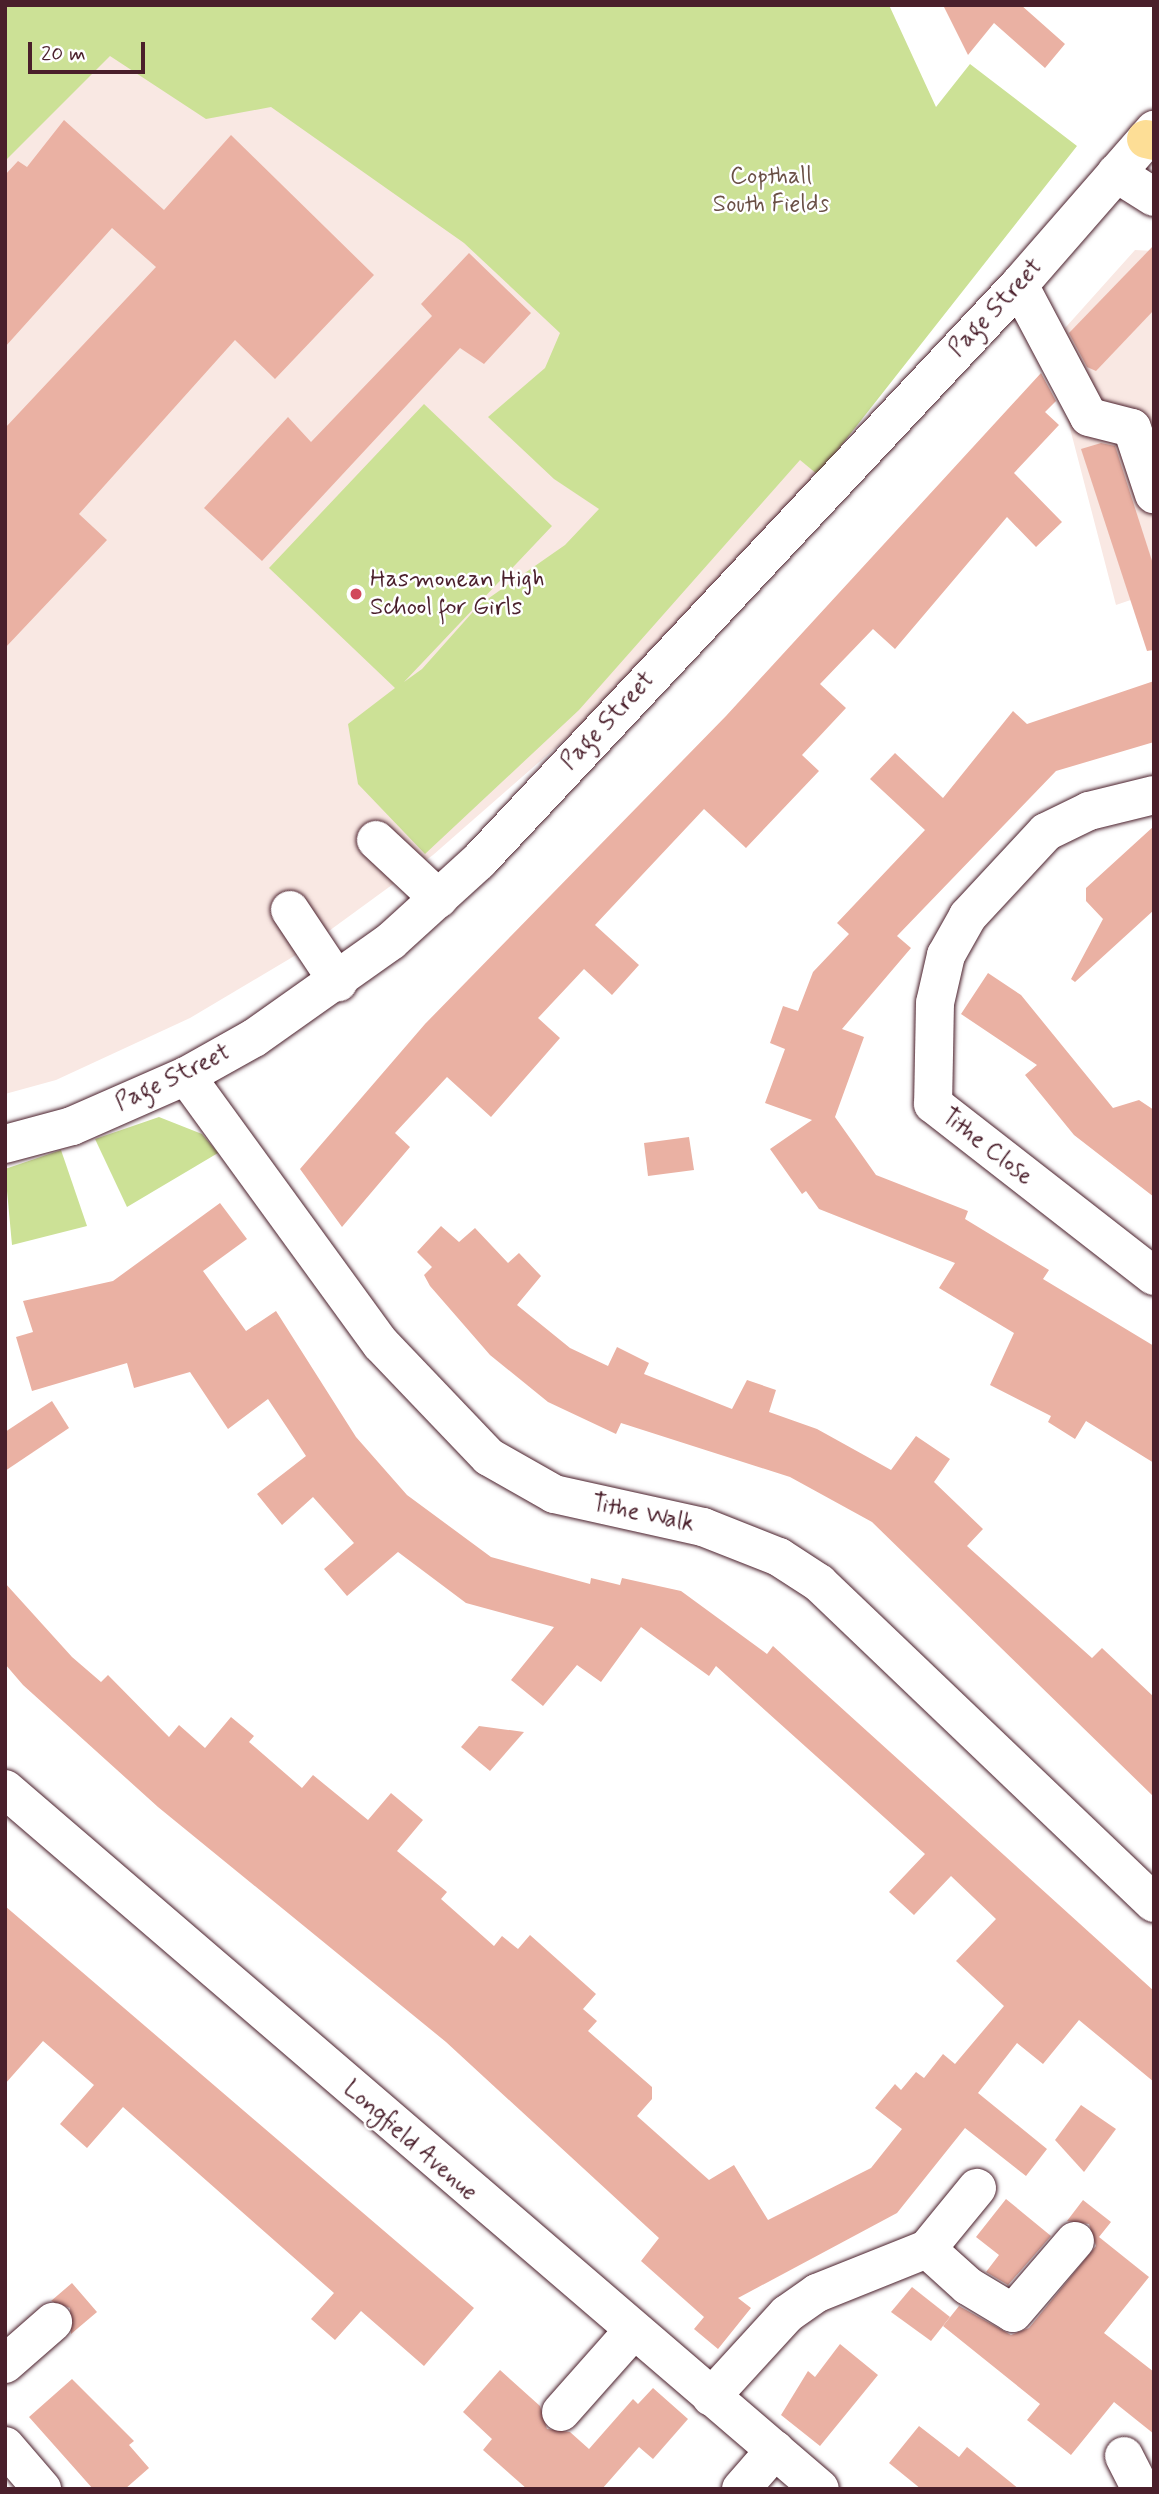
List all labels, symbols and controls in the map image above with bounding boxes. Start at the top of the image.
scale bar [32,28,149,72]
text: 20 m [41,40,86,68]
park label: Copthall South Fields [713,163,829,219]
street label: Page Street [943,253,1049,363]
place label: Hasmonean High School for Girls [370,566,543,622]
marker: Hasmonean High School for Girls [348,586,364,602]
street label: Page Street [555,666,661,776]
street label: Page Street [111,1038,235,1118]
street label: Tithe Close [935,1102,1039,1192]
street label: Tithe Walk [588,1489,698,1539]
street label: Longfield Avenue [335,2073,485,2209]

